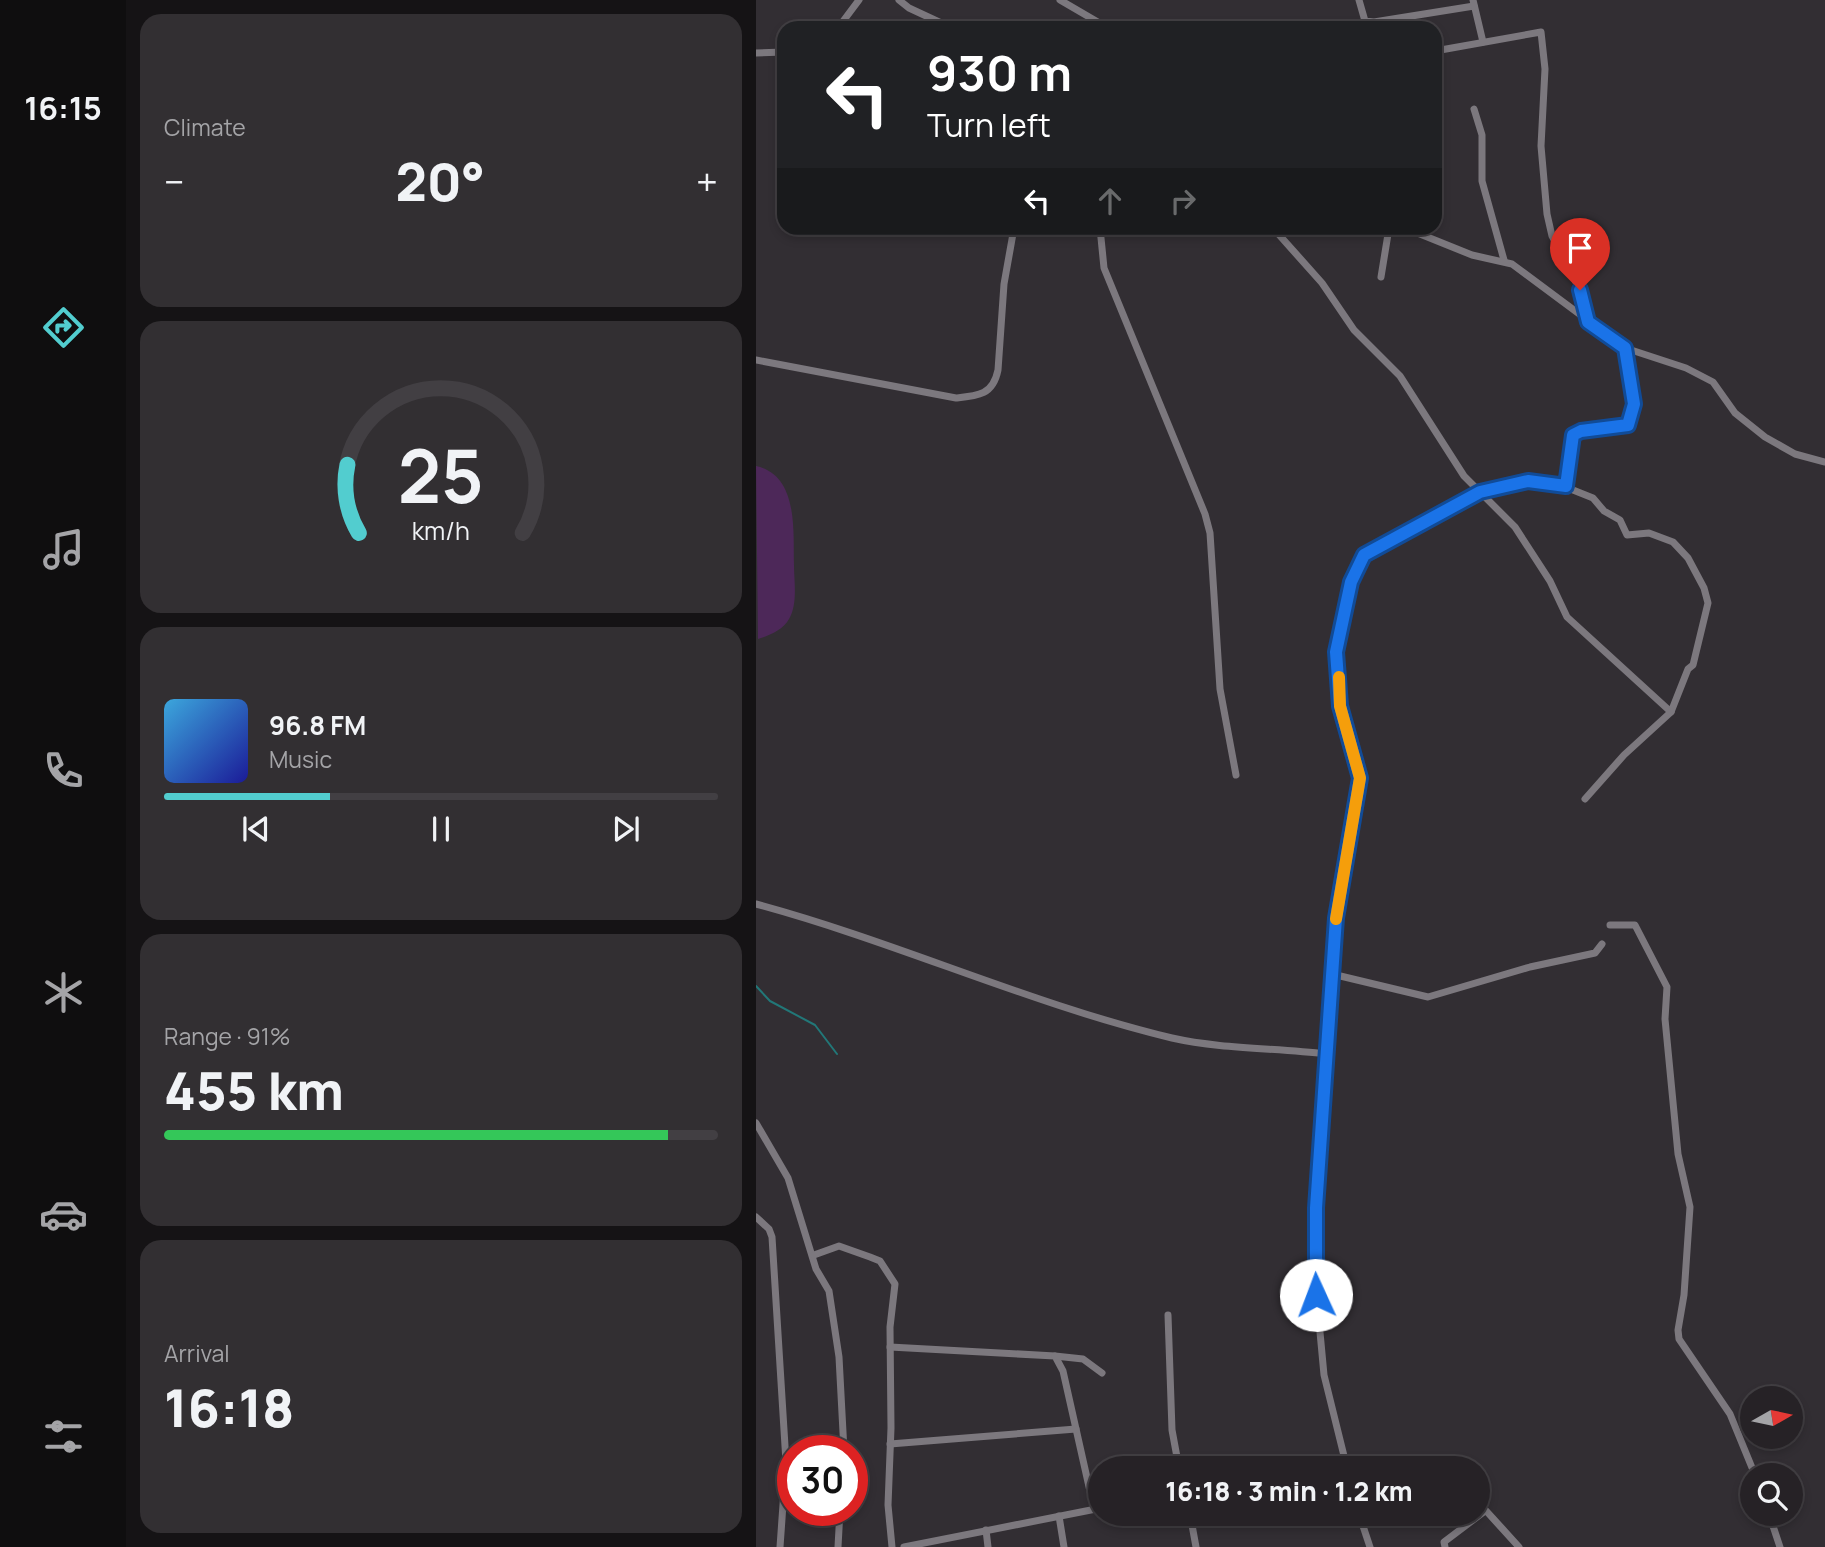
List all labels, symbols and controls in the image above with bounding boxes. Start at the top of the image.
text: 930 m [927,39,1072,106]
icon: left [812,49,903,140]
text: 16:15 [24,86,102,130]
text: Turn left [927,103,1051,147]
text: Climate [164,111,246,143]
text: 20° [395,146,485,217]
text: − [164,155,185,207]
text: + [696,155,718,207]
icon: left [1018,182,1056,220]
icon: ahead [1091,182,1129,220]
icon: right [1164,182,1202,220]
pin [1550,218,1610,290]
icon: arrive [1561,229,1599,267]
icon: directions [39,303,88,352]
text: 25 [398,425,484,525]
text: km/h [412,513,470,548]
icon: music [39,525,88,574]
text: 96.8 FM [269,707,366,743]
text: Music [269,743,332,775]
icon: phone [39,746,88,795]
icon: previous [237,810,275,848]
icon: pause [422,810,460,848]
icon: next [607,810,645,848]
icon: climate [39,968,88,1017]
text: Range · 91% [164,1020,290,1052]
text: 455 km [164,1055,344,1126]
icon: car [39,1190,88,1239]
position arrow [1279,1258,1353,1332]
text: Arrival [164,1337,230,1369]
text: 16:18 [164,1372,295,1443]
north arrow [1740,1386,1802,1449]
map controls [1740,1386,1803,1526]
icon: filters [39,1412,88,1461]
speed limit sign: 30 [777,1435,868,1526]
button: search [1740,1463,1803,1526]
text: 16:18 · 3 min · 1.2 km [1165,1473,1413,1509]

